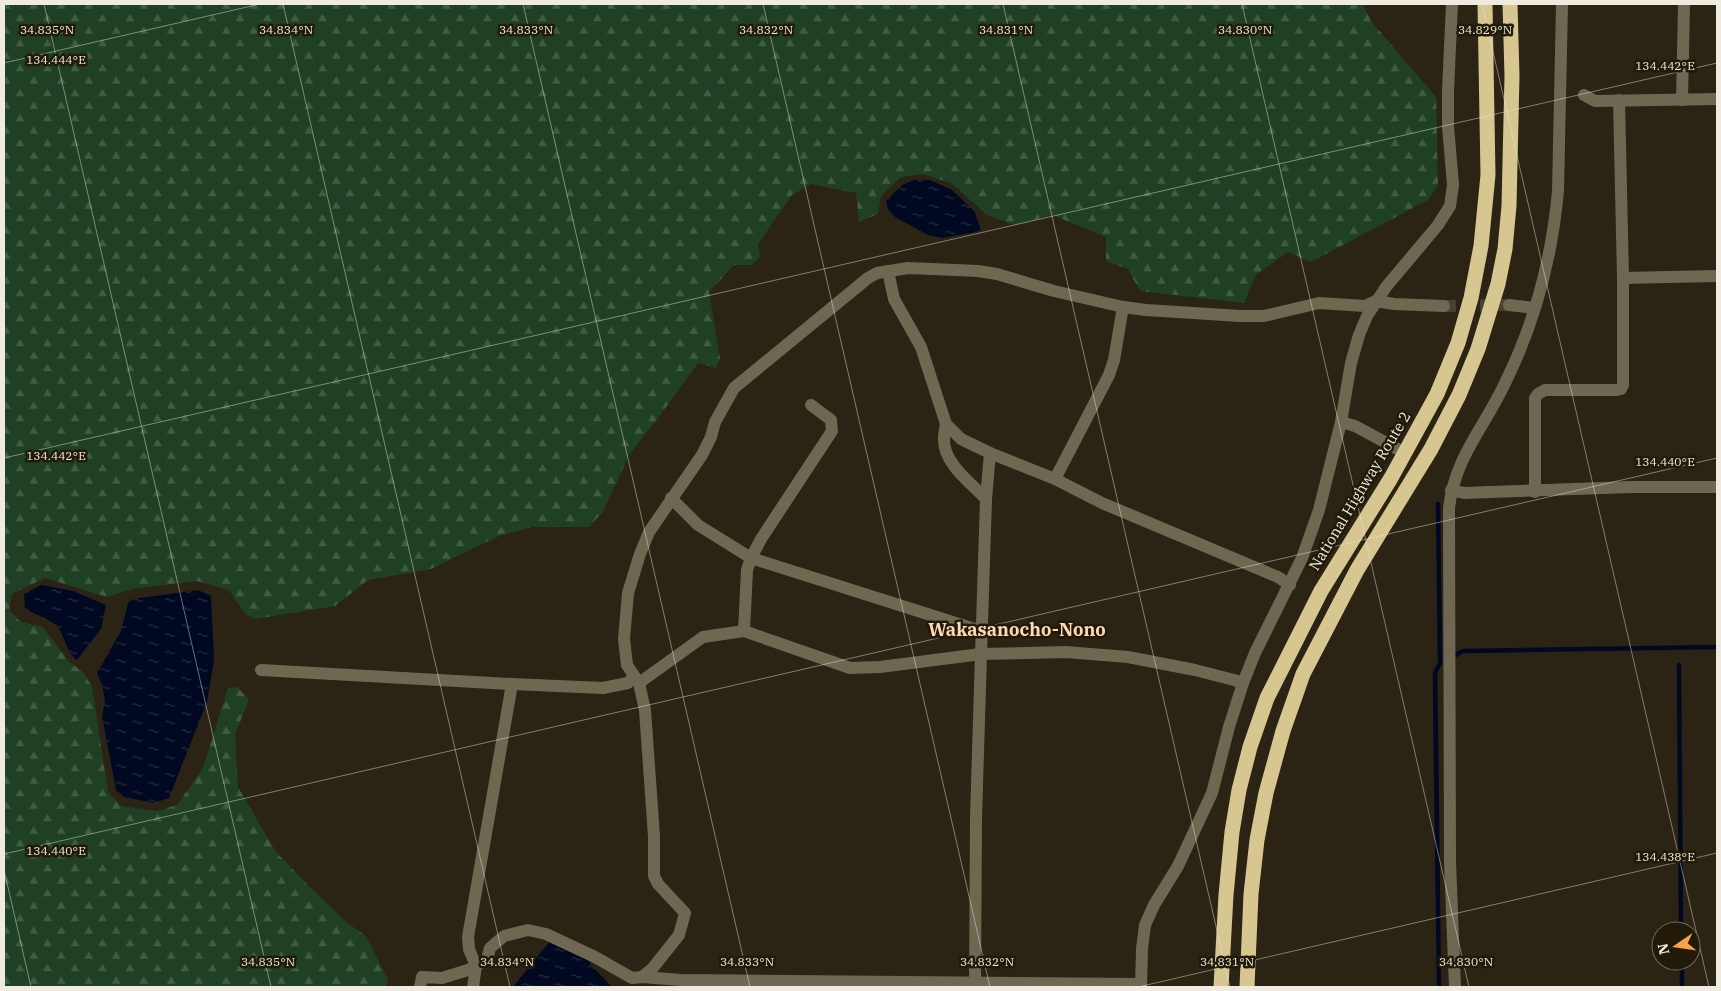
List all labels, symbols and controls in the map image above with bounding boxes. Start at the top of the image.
text: 34.835°N [20,22,74,37]
text: 34.834°N [259,22,313,37]
text: 34.833°N [499,22,553,37]
text: 34.832°N [739,22,793,37]
text: 34.831°N [979,22,1033,37]
text: 34.830°N [1218,22,1272,37]
text: 34.829°N [1458,22,1512,37]
text: 134.444°E [26,52,86,67]
text: 134.442°E [1635,58,1695,73]
street label: National Highway Route 2 [1304,408,1415,574]
text: 134.442°E [26,448,86,463]
text: 134.440°E [1635,454,1695,469]
district label: Wakasanocho-Nono [928,618,1106,641]
text: 134.440°E [26,843,86,858]
text: 134.438°E [1635,849,1695,864]
north arrow [1651,921,1701,971]
text: N [1653,942,1673,956]
text: 34.835°N [241,954,295,969]
text: 34.834°N [480,954,534,969]
text: 34.833°N [720,954,774,969]
text: 34.832°N [960,954,1014,969]
text: 34.831°N [1200,954,1254,969]
text: 34.830°N [1439,954,1493,969]

